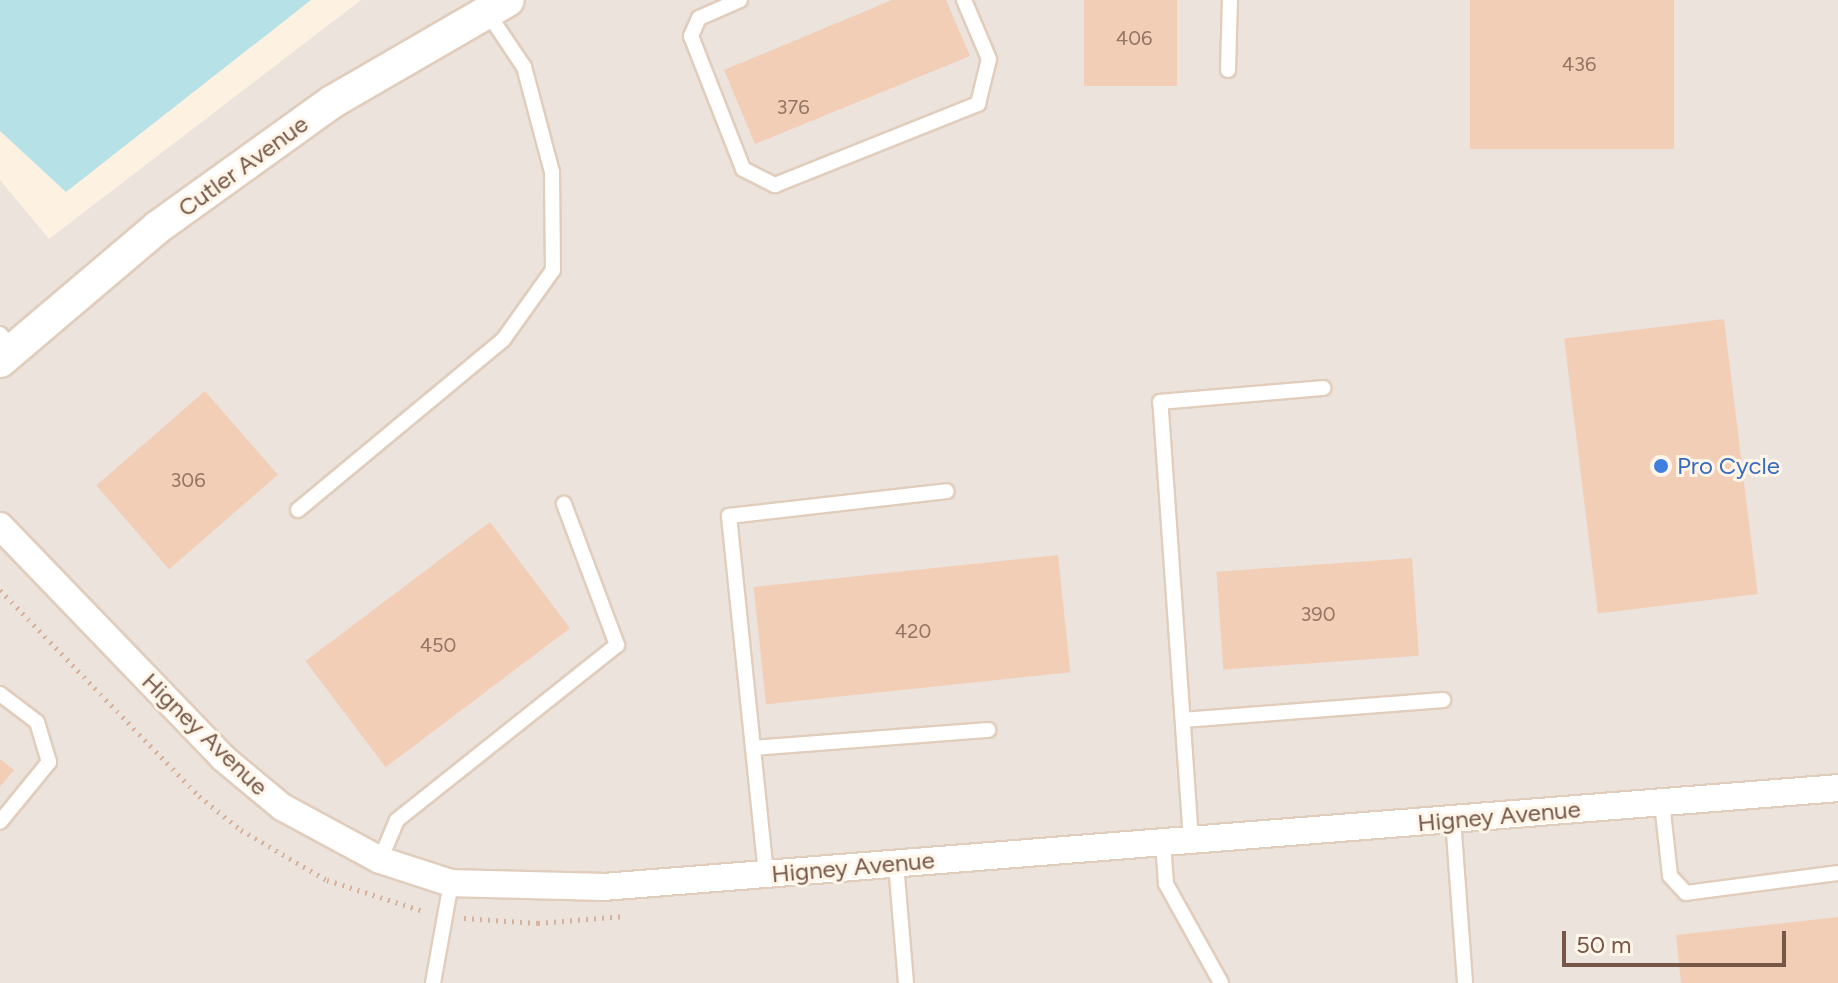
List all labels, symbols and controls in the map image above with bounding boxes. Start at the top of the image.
house number: 406 [1116,26,1152,50]
house number: 436 [1562,52,1596,76]
house number: 376 [777,95,809,119]
street label: Cutler Avenue [173,109,313,223]
place label: Pro Cycle [1677,452,1780,480]
marker: Pro Cycle [1652,457,1670,475]
house number: 306 [170,468,206,492]
house number: 390 [1300,602,1336,626]
house number: 420 [895,619,931,643]
house number: 450 [420,633,456,657]
street label: Higney Avenue [136,667,274,801]
street label: Higney Avenue [1416,795,1582,837]
street label: Higney Avenue [770,846,936,888]
scale bar [1566,915,1790,965]
text: 50 m [1576,930,1632,959]

